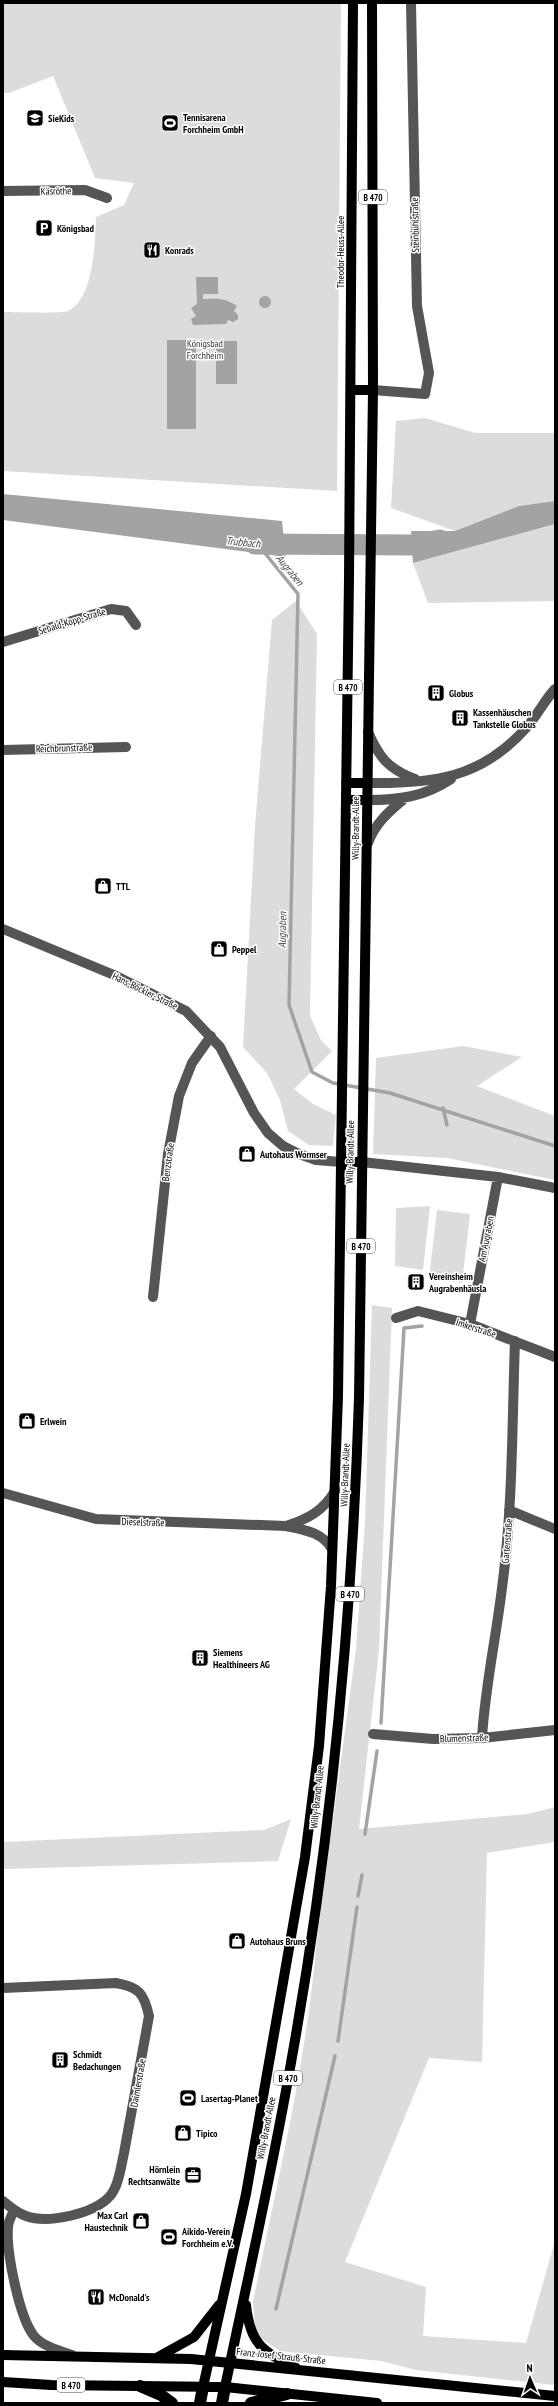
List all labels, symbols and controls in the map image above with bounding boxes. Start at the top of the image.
school or university icon: SieKids [25,108,45,128]
place label: Tennisarena Forchheim GmbH [183,111,244,136]
place label: SieKids [48,112,75,125]
sports icon: Tennisarena Forchheim GmbH [160,113,180,133]
street label: Käsröthe [41,184,71,198]
road number: B 470 [359,190,387,204]
street label: Steinbühlstraße [408,197,422,253]
street label: Theodor-Heuss-Allee [334,216,347,288]
parking icon: Königsbad [34,218,54,238]
place label: Königsbad [57,222,94,235]
restaurant icon: Konrads [142,240,162,260]
place label: Konrads [165,244,194,257]
park label: Königsbad Forchheim [187,337,223,362]
water label: Trubbach [225,533,262,551]
water label: Augraben [273,551,308,589]
street label: Sebald-Kopp-Straße [37,605,107,637]
road number: B 470 [334,680,362,694]
building icon: Globus [426,683,446,703]
place label: Globus [449,687,474,700]
place label: Kassenhäuschen Tankstelle Globus [473,706,536,731]
building icon: Kassenhäuschen Tankstelle Globus [450,708,470,728]
street label: Reichbrunstraße [36,741,92,755]
street label: Willy-Brandt-Allee [349,796,362,860]
shop icon: TTL [93,876,113,896]
place label: TTL [116,880,131,893]
water label: Augraben [275,911,289,948]
shop icon: Peppel [209,939,229,959]
place label: Peppel [232,943,257,956]
street label: Hans-Böckler-Straße [110,970,180,1012]
street label: Willy-Brandt-Allee [343,1120,357,1184]
street label: Benzstraße [159,1142,177,1182]
shop icon: Autohaus Wormser [237,1144,257,1164]
place label: Autohaus Wormser [259,1148,327,1161]
street label: Am Augraben [475,1215,497,1263]
road number: B 470 [347,1239,375,1253]
place label: Vereinsheim Augrabenhäusla [428,1270,486,1295]
building icon: Vereinsheim Augrabenhäusla [406,1272,426,1292]
street label: Imkerstraße [454,1315,498,1341]
shop icon: Erlwein [17,1411,37,1431]
place label: Erlwein [40,1415,67,1428]
street label: Willy-Brandt-Allee [337,1443,353,1507]
street label: Dieselstraße [121,1515,165,1529]
street label: Gartenstraße [499,1518,515,1564]
road number: B 470 [336,1587,364,1601]
place label: Siemens Healthineers AG [213,1646,270,1671]
building icon: Siemens Healthineers AG [190,1648,210,1668]
street label: Blumenstraße [440,1731,488,1745]
street label: Willy-Brandt-Allee [307,1765,327,1829]
shop icon: Autohaus Bruns [227,1931,247,1951]
place label: Autohaus Bruns [249,1935,306,1948]
place label: Schmidt Bedachungen [73,2048,121,2073]
building icon: Schmidt Bedachungen [50,2050,70,2070]
street label: Daimlerstraße [127,2058,149,2108]
road number: B 470 [274,2071,302,2085]
sports icon: Lasertag-Planet [178,2088,198,2108]
place label: Lasertag-Planet [201,2092,258,2105]
street label: Willy-Brandt-Allee [254,2096,278,2160]
shop icon: Tipico [173,2123,193,2143]
place label: Tipico [196,2127,218,2140]
place label: Hörnlein Rechtsanwälte [128,2163,181,2188]
office icon: Hörnlein Rechtsanwälte [183,2165,203,2185]
place label: Max Carl Haustechnik [85,2209,129,2234]
shop icon: Max Carl Haustechnik [131,2211,151,2231]
place label: Aikido-Verein Forchheim e.V. [181,2225,233,2250]
sports icon: Aikido-Verein Forchheim e.V. [159,2227,179,2247]
restaurant icon: McDonald's [86,2287,106,2307]
place label: McDonald's [109,2291,150,2304]
street label: Franz-Josef-Strauß-Straße [236,2345,326,2367]
north arrow [510,2358,550,2398]
text: N [526,2361,533,2375]
road number: B 470 [57,2378,85,2392]

